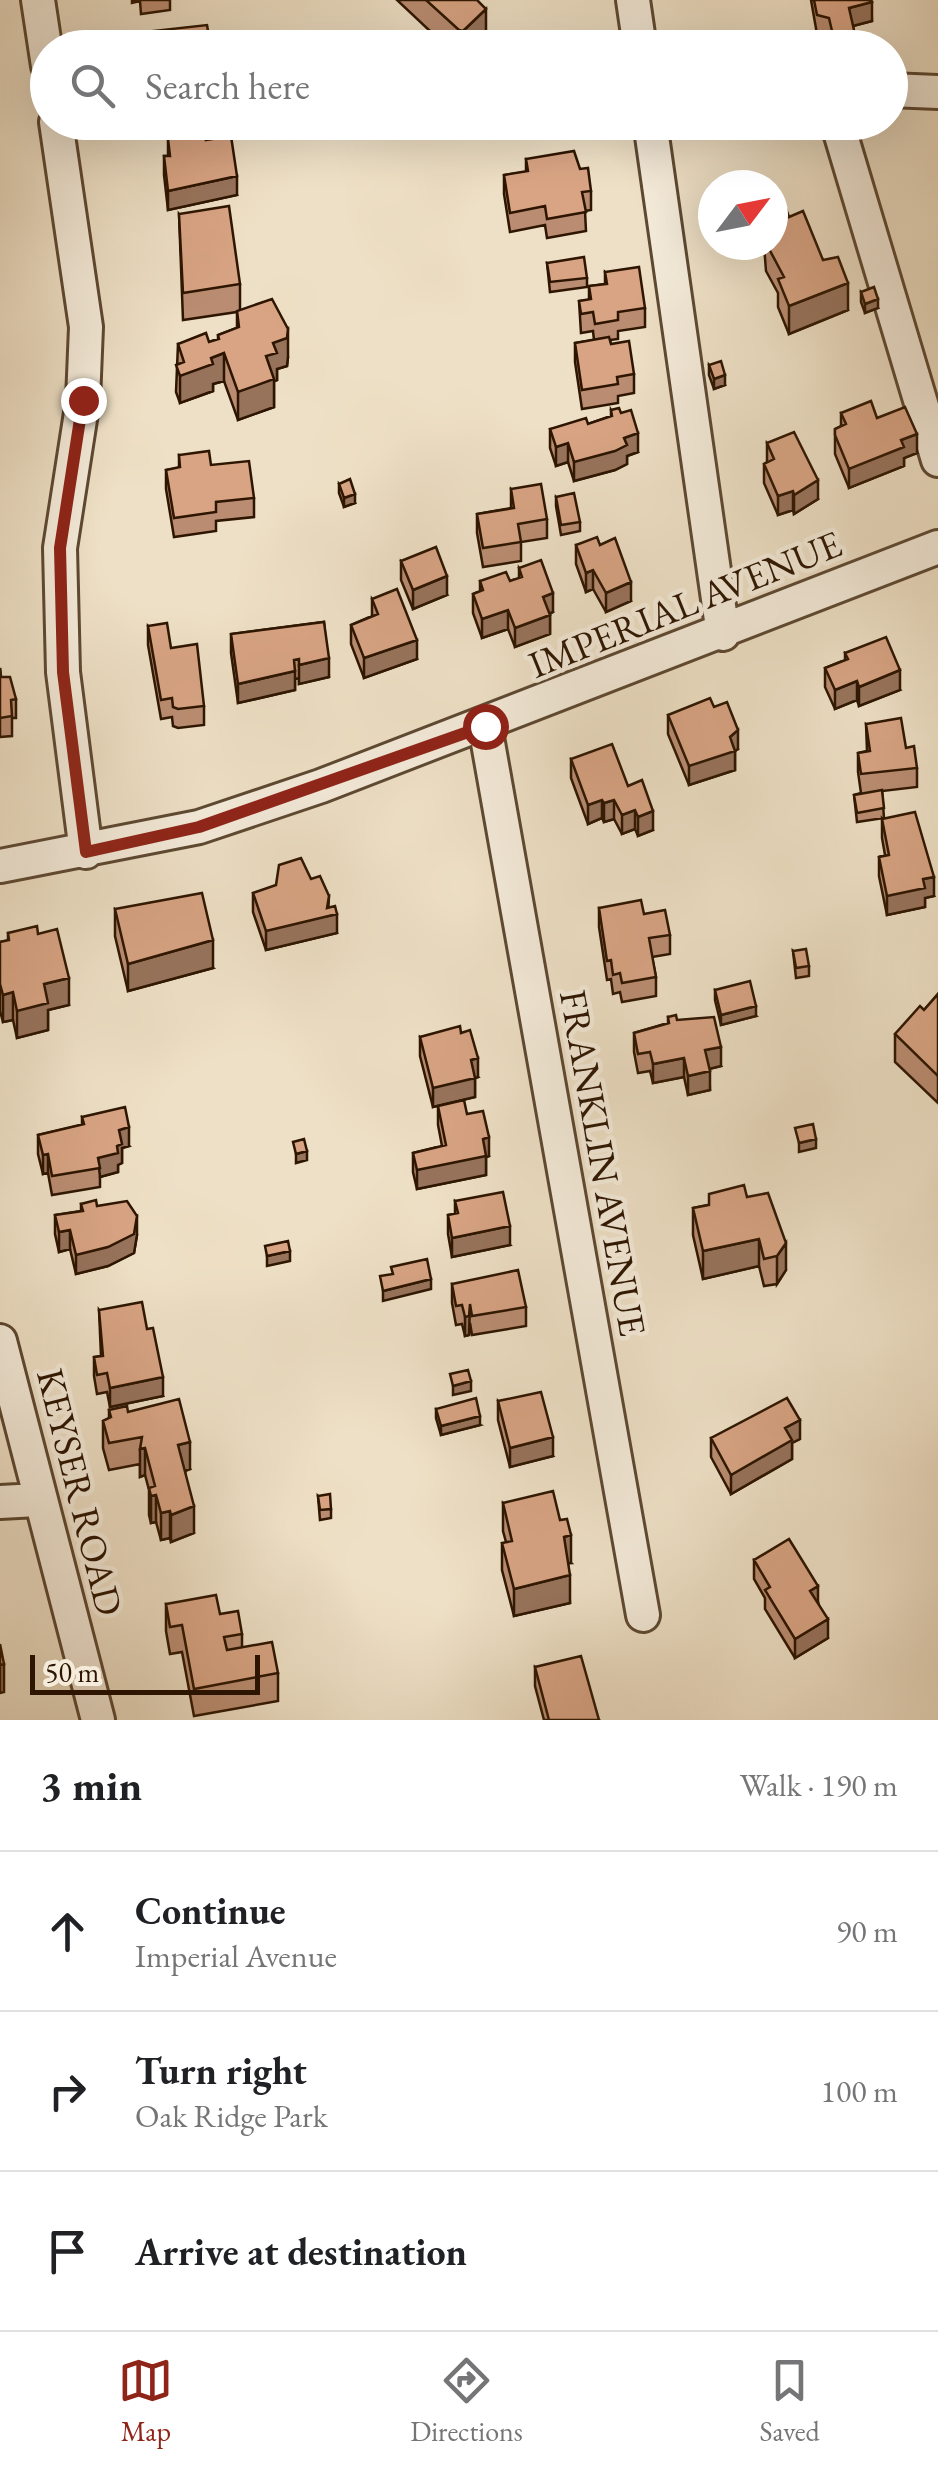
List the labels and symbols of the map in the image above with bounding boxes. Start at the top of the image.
north arrow [698,170,788,260]
route end [61,378,107,424]
street label: IMPERIAL AVENUE [521,518,848,689]
route start [463,704,509,750]
street label: FRANKLIN AVENUE [549,986,658,1340]
street label: KEYSER ROAD [26,1363,135,1621]
scale bar [30,1650,260,1694]

